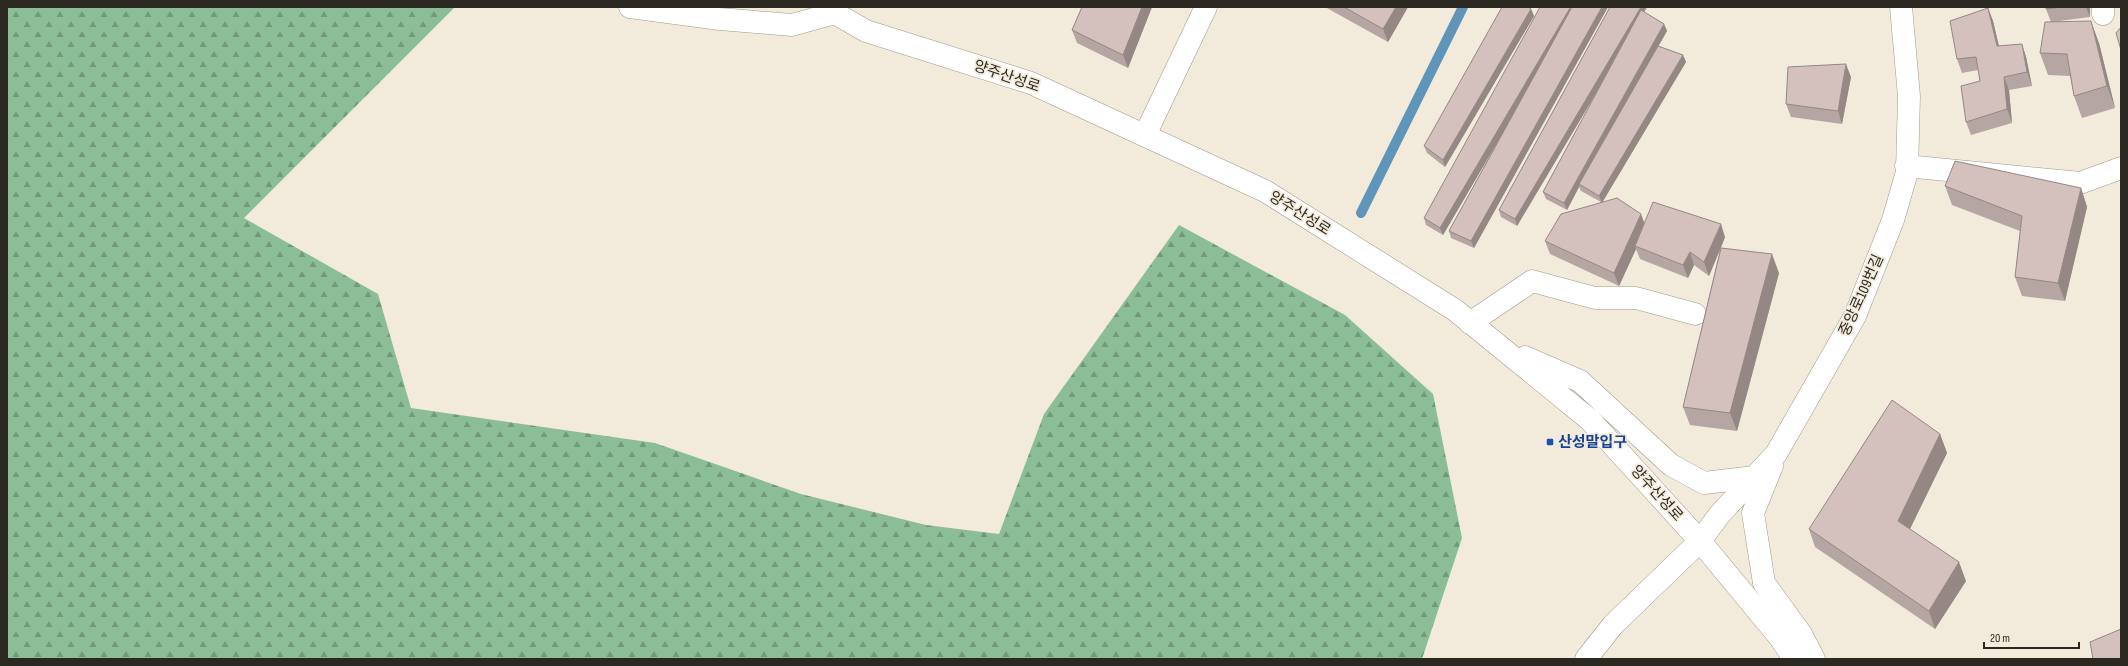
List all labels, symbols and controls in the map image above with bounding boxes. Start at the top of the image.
street label: 양주산성로 [971,56,1043,97]
street label: 양주산성로 [1265,187,1334,240]
street label: 중앙로109번길 [1835,251,1888,339]
place label: 산성말입구 [1558,433,1627,452]
marker: 산성말입구 [1545,437,1555,447]
street label: 양주산성로 [1626,461,1687,525]
scale bar [1984,624,2079,650]
text: 20 m [1990,631,2010,646]

